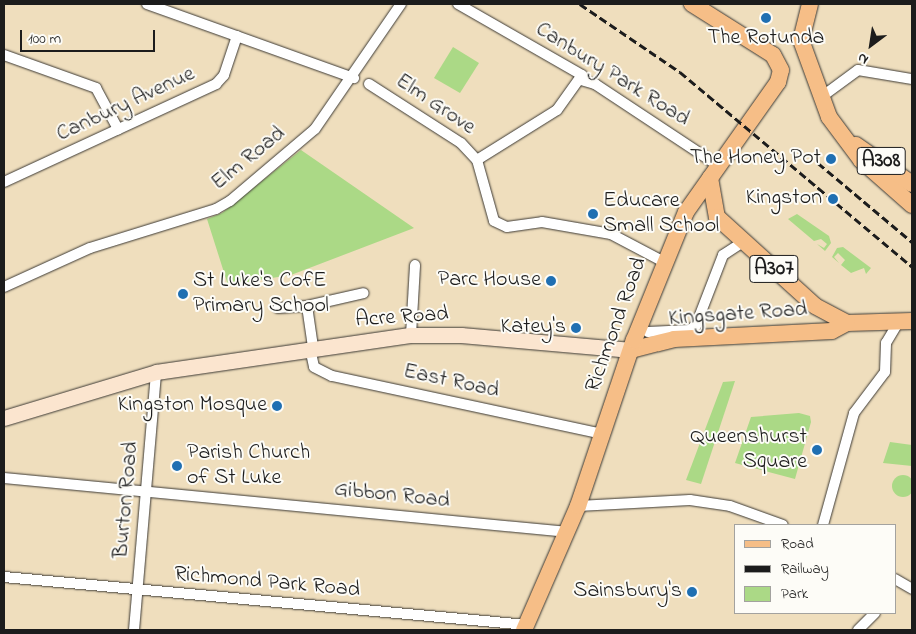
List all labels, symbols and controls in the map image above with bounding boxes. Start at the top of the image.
marker: The Rotunda [760,12,772,24]
street label: Canbury Park Road [530,17,694,133]
scale bar [22,20,158,52]
north arrow [846,20,896,70]
place label: The Rotunda [707,26,825,52]
text: 100 m [28,28,61,50]
text: N [854,47,872,70]
street label: Canbury Avenue [53,61,199,149]
street label: Elm Grove [390,69,480,141]
street label: Elm Road [207,121,291,197]
road number: A308 [856,143,906,180]
place label: The Honey Pot [690,146,821,172]
marker: The Honey Pot [825,153,837,165]
place label: Kingston [746,186,822,212]
place label: Educare Small School [603,188,719,240]
marker: Kingston [826,192,840,206]
marker: Educare Small School [587,208,599,220]
road number: A307 [749,250,799,288]
street label: Richmond Road [580,254,654,396]
place label: St Luke's CofE Primary School [193,268,329,320]
place label: Parc House [438,268,541,294]
marker: Parc House [545,275,557,287]
marker: St Luke's CofE Primary School [177,288,189,300]
street label: Kingsgate Road [668,297,808,333]
street label: Acre Road [355,302,449,334]
place label: Katey's [500,315,566,341]
marker: Katey's [570,322,582,334]
street label: East Road [401,359,501,405]
place label: Kingston Mosque [118,393,267,419]
marker: Kingston Mosque [271,400,283,412]
place label: Queenshurst Square [690,424,807,476]
street label: Burton Road [109,440,145,560]
place label: Parish Church of St Luke [187,440,310,492]
marker: Queenshurst Square [811,444,823,456]
marker: Parish Church of St Luke [171,460,183,472]
street label: Gibbon Road [333,477,451,515]
legend [734,524,896,614]
text: Road [781,533,814,555]
text: Railway [781,558,829,580]
street label: Richmond Park Road [173,562,361,604]
place label: Sainsbury's [573,579,682,605]
text: Park [781,583,808,605]
marker: Sainsbury's [686,586,698,598]

